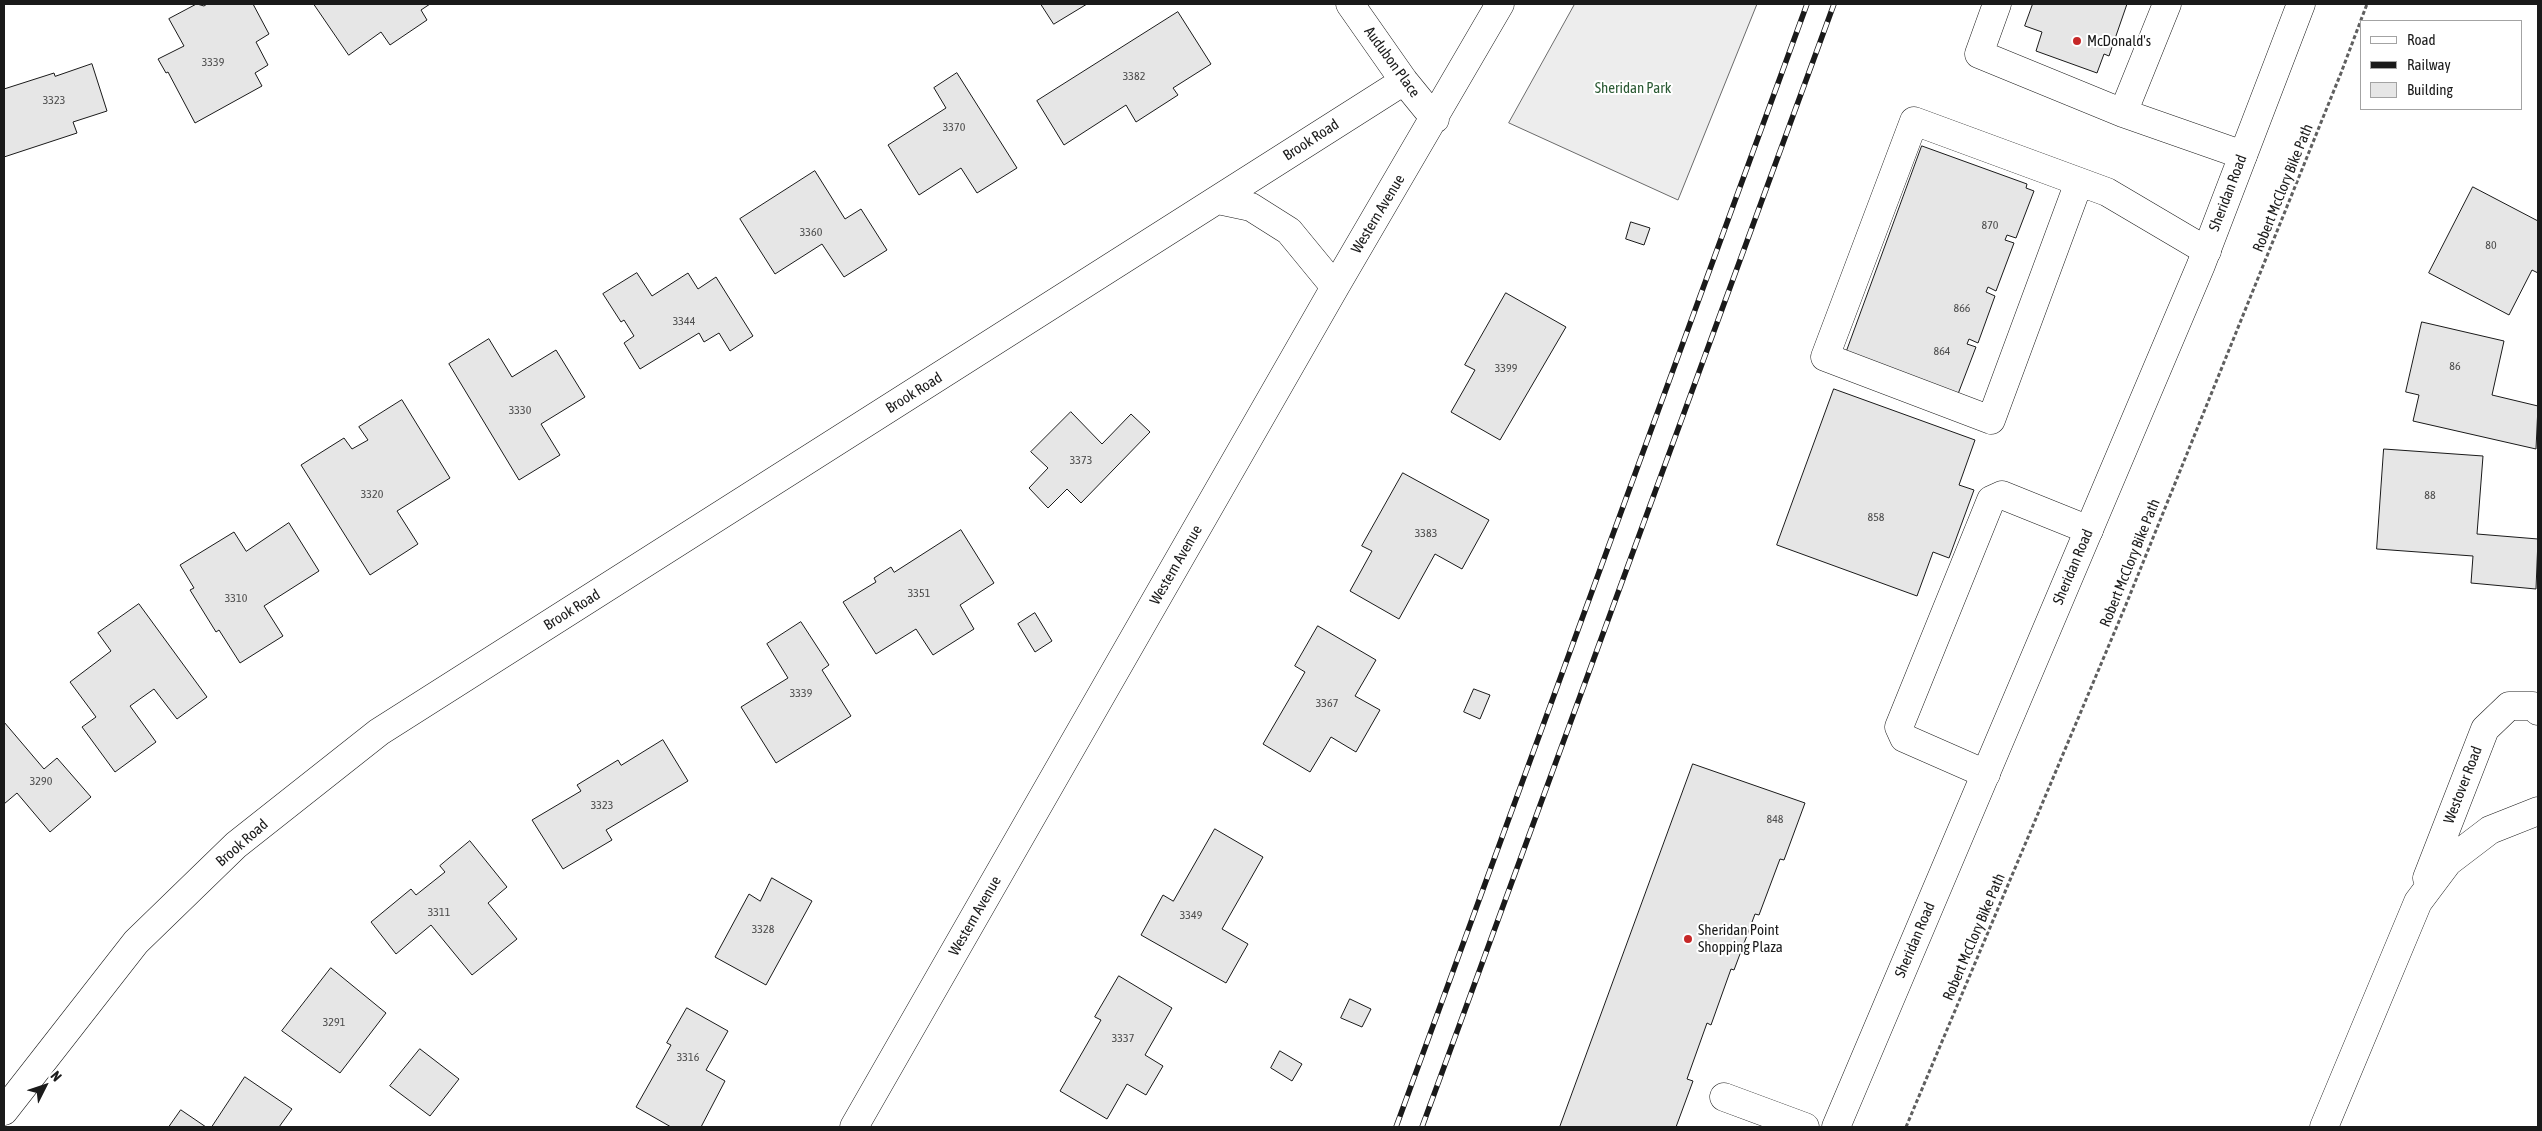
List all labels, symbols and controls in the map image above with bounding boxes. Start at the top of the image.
legend [2360,20,2522,110]
street label: Audubon Place [1360,23,1424,101]
text: Road [2407,31,2436,48]
place label: McDonald's [2087,32,2151,50]
marker: McDonald's [2071,35,2083,47]
house number: 3339 [202,55,224,69]
text: Railway [2407,56,2451,73]
house number: 3382 [1123,69,1145,83]
park label: Sheridan Park [1595,79,1671,97]
text: Building [2407,81,2453,98]
house number: 3323 [43,93,65,107]
street label: Brook Road [1280,115,1342,165]
house number: 3370 [943,120,965,134]
street label: Robert McClory Bike Path [2249,121,2317,255]
street label: Sheridan Road [2205,152,2251,234]
street label: Western Avenue [1347,171,1409,257]
house number: 870 [1982,218,1998,232]
house number: 3360 [800,225,822,239]
house number: 80 [2485,238,2497,252]
house number: 866 [1954,301,1970,315]
house number: 3344 [673,314,695,328]
house number: 864 [1934,344,1950,358]
house number: 86 [2449,359,2461,373]
house number: 3399 [1495,361,1517,375]
street label: Brook Road [883,369,945,417]
house number: 3330 [509,403,531,417]
house number: 3373 [1070,453,1092,467]
house number: 3320 [361,487,383,501]
house number: 88 [2424,488,2436,502]
street label: Robert McClory Bike Path [2096,496,2164,630]
house number: 858 [1868,510,1884,524]
street label: Western Avenue [1146,522,1206,608]
house number: 3383 [1415,526,1437,540]
street label: Sheridan Road [2049,527,2097,607]
street label: Brook Road [541,586,603,634]
house number: 3351 [908,586,930,600]
house number: 3310 [225,591,247,605]
house number: 3339 [790,686,812,700]
house number: 3367 [1316,696,1338,710]
street label: Westover Road [2440,744,2486,826]
house number: 3290 [30,774,52,788]
house number: 3323 [591,798,613,812]
house number: 848 [1767,812,1783,826]
street label: Brook Road [212,816,272,870]
street label: Robert McClory Bike Path [1939,871,2009,1003]
street label: Western Avenue [945,873,1005,959]
street label: Sheridan Road [1891,900,1939,980]
house number: 3311 [428,905,450,919]
house number: 3349 [1180,908,1202,922]
place label: Sheridan Point Shopping Plaza [1698,921,1783,956]
house number: 3328 [752,922,774,936]
marker: Sheridan Point Shopping Plaza [1682,933,1694,945]
house number: 3291 [323,1015,345,1029]
house number: 3337 [1112,1031,1134,1045]
house number: 3316 [677,1050,699,1064]
north arrow [20,1061,70,1111]
text: N [48,1068,65,1085]

